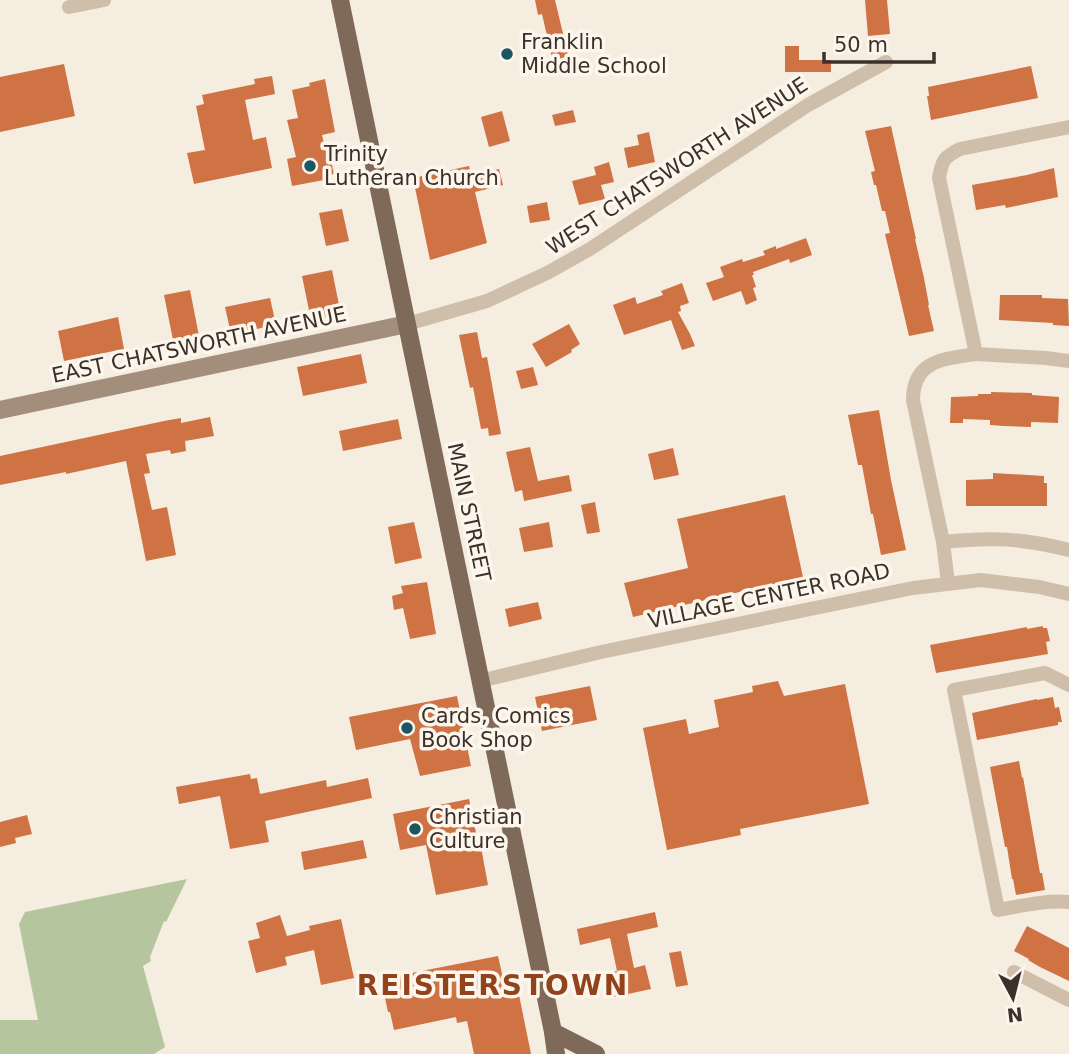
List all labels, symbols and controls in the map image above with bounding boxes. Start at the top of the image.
scale bar [824,21,934,65]
place label: Franklin Middle School [521,30,667,78]
text: 50 m [834,33,888,57]
marker: Franklin Middle School [499,46,515,62]
street label: WEST CHATSWORTH AVENUE [542,72,812,260]
place label: Trinity Lutheran Church [323,142,499,190]
marker: Trinity Lutheran Church [302,158,318,174]
street label: EAST CHATSWORTH AVENUE [50,302,348,388]
street label: MAIN STREET [443,440,495,584]
street label: VILLAGE CENTER ROAD [646,559,892,633]
place label: Cards, Comics Book Shop [421,704,571,752]
marker: Cards, Comics Book Shop [399,720,415,736]
place label: Christian Culture [429,805,523,853]
marker: Christian Culture [407,821,423,837]
north arrow [978,963,1048,1033]
district label: REISTERSTOWN [357,969,629,1002]
text: N [1006,1003,1024,1027]

